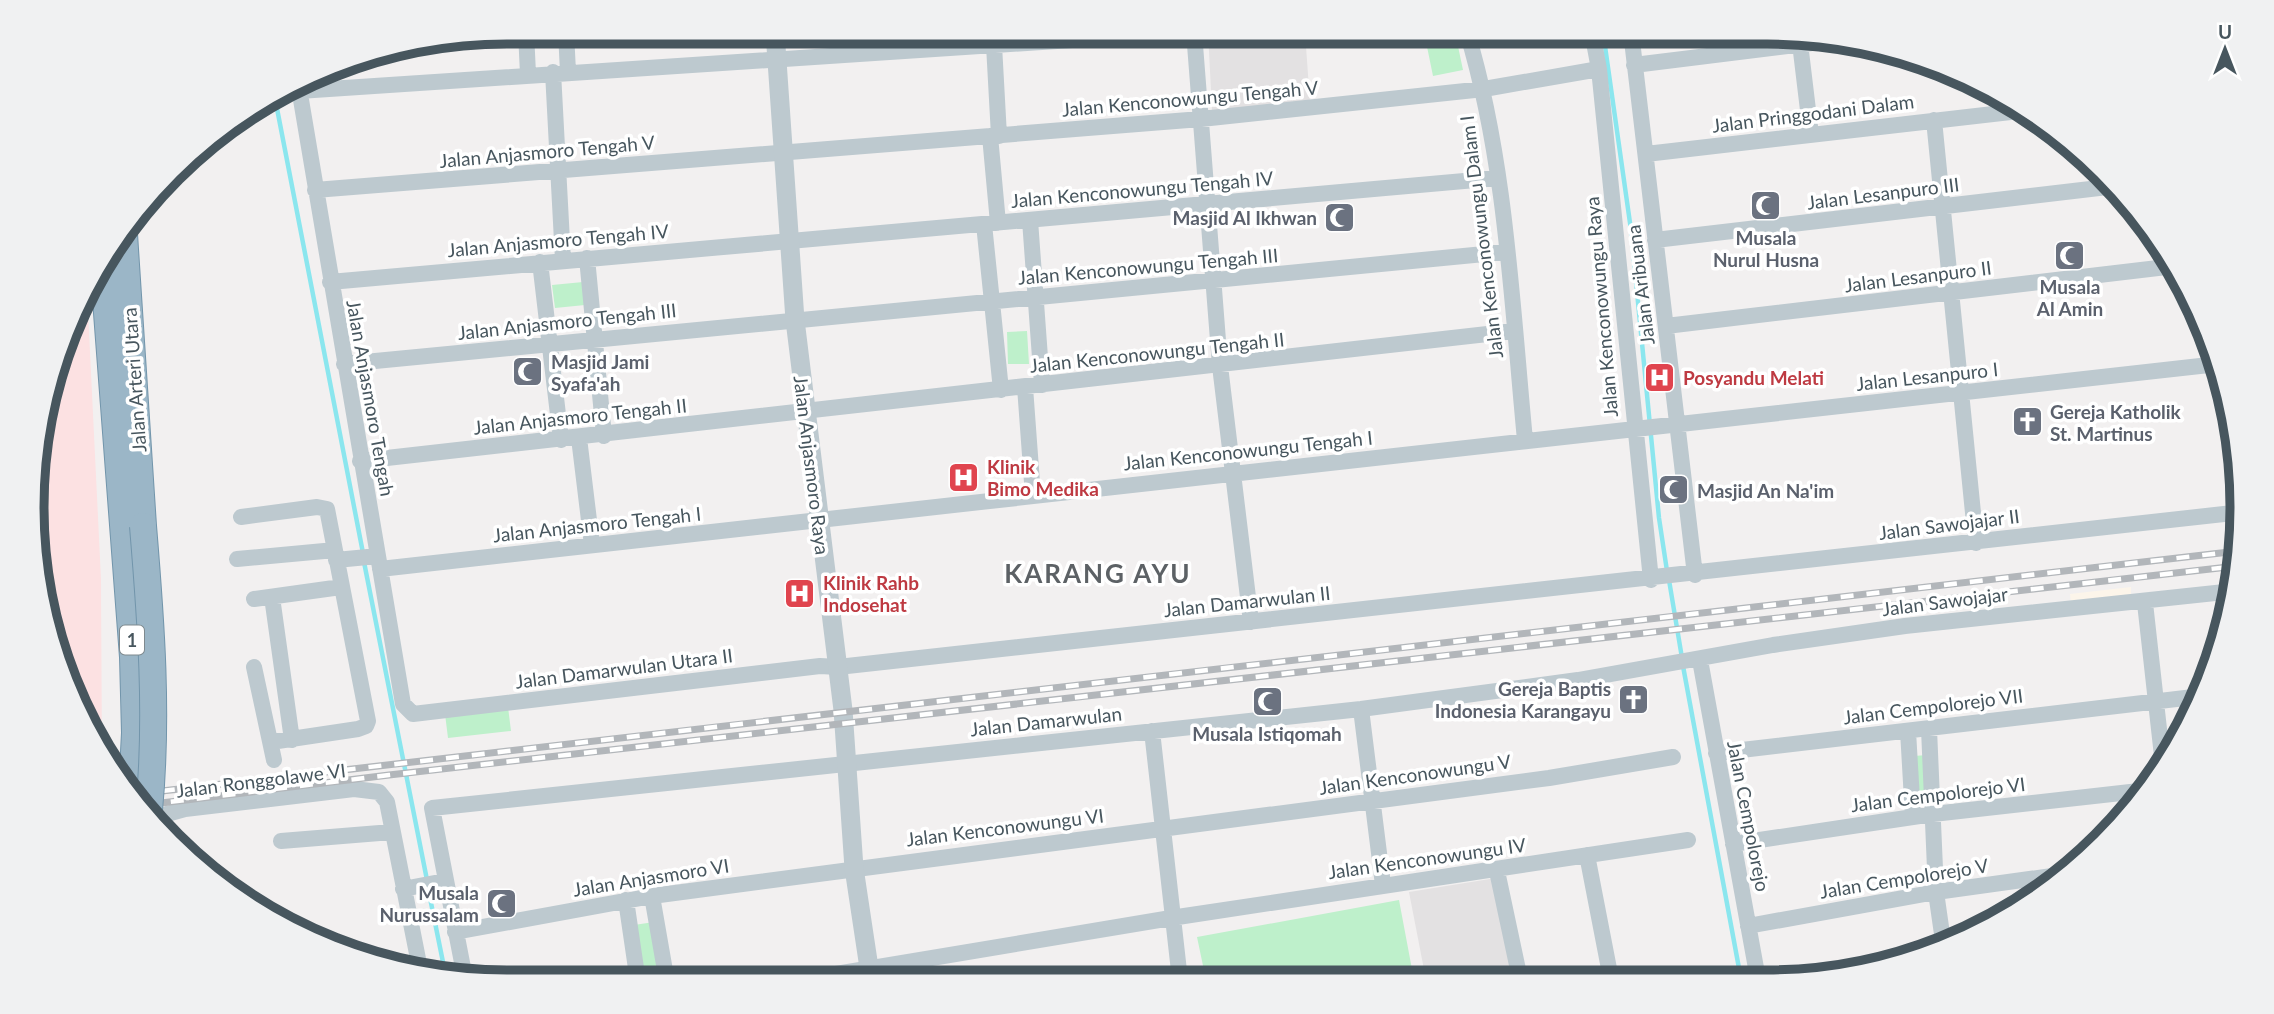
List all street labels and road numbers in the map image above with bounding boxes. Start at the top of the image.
street label: Jalan Kenconowungu Tengah V [1061,75,1319,121]
street label: Jalan Pringgodani Dalam [1711,89,1915,137]
street label: Jalan Kenconowungu Dalam I [1455,114,1507,360]
street label: Jalan Anjasmoro Tengah V [438,130,656,172]
street label: Jalan Kenconowungu Tengah IV [1010,166,1274,212]
street label: Jalan Lesanpuro III [1806,172,1960,214]
street label: Jalan Kenconowungu Raya [1580,196,1622,418]
street label: Jalan Anjasmoro Tengah IV [446,219,670,261]
street label: Jalan Aribuana [1621,224,1659,346]
street label: Jalan Kenconowungu Tengah III [1017,243,1279,289]
street label: Jalan Lesanpuro II [1843,256,1993,296]
street label: Jalan Anjasmoro Tengah [342,298,400,498]
street label: Jalan Anjasmoro Tengah III [457,298,677,344]
street label: Jalan Arteri Utara [117,307,151,453]
street label: Jalan Kenconowungu Tengah II [1029,327,1285,377]
street label: Jalan Lesanpuro I [1855,357,1999,395]
street label: Jalan Anjasmoro Raya [790,374,834,556]
street label: Jalan Anjasmoro Tengah II [472,393,688,439]
street label: Jalan Kenconowungu Tengah I [1122,425,1374,475]
street label: Jalan Anjasmoro Tengah I [492,502,702,546]
street label: Jalan Sawojajar II [1877,504,2021,544]
street label: Jalan Damarwulan II [1162,581,1332,621]
street label: Jalan Sawojajar [1881,582,2009,620]
road number: 1 [120,626,144,654]
street label: Jalan Damarwulan Utara II [514,643,734,693]
street label: Jalan Cempolorejo VII [1842,684,2024,728]
street label: Jalan Damarwulan [969,702,1123,740]
street label: Jalan Cempolorejo [1723,739,1775,893]
street label: Jalan Kenconowungu V [1318,749,1513,799]
street label: Jalan Ronggolawe VI [175,758,347,802]
street label: Jalan Cempolorejo VI [1849,772,2027,816]
street label: Jalan Kenconowungu VI [905,803,1105,851]
street label: Jalan Kenconowungu IV [1327,833,1528,883]
street label: Jalan Anjasmoro VI [571,853,731,901]
street label: Jalan Cempolorejo V [1818,853,1990,903]

